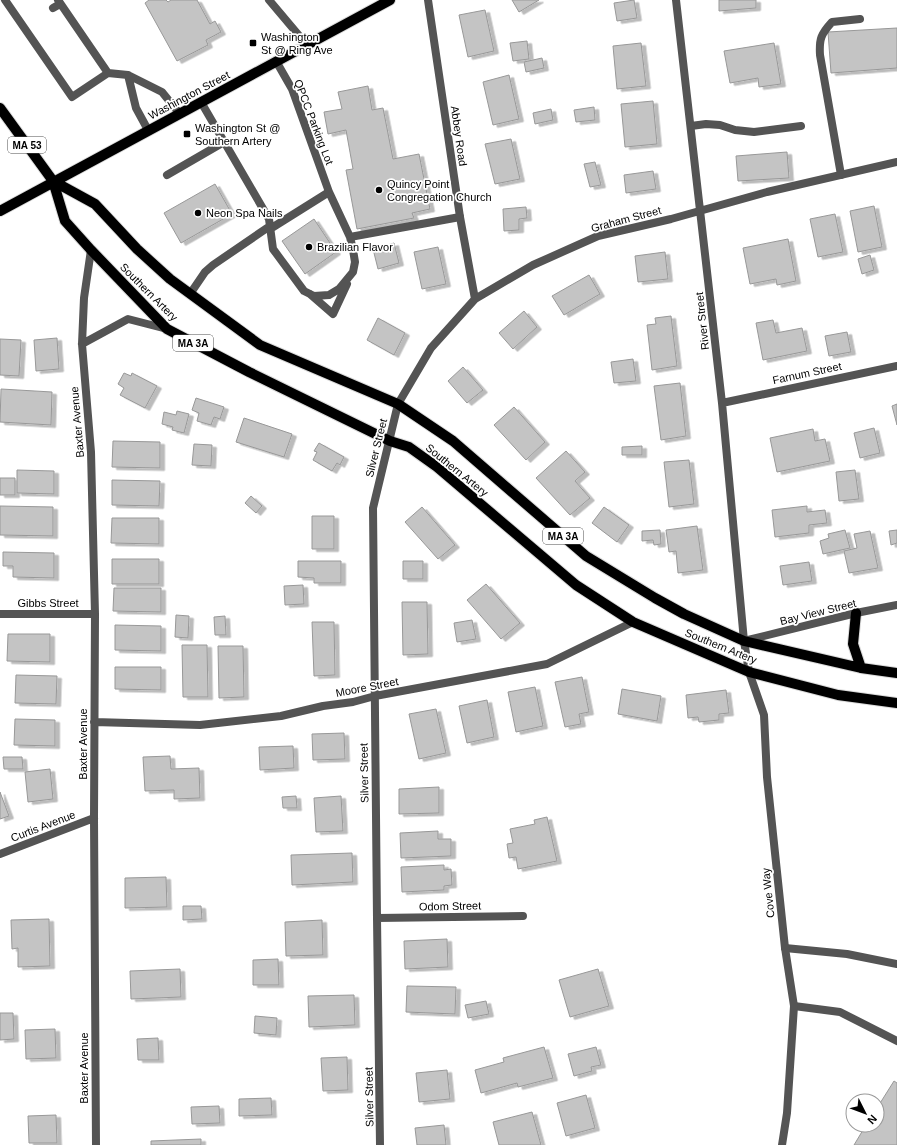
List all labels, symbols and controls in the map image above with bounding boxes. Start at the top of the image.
place label: Washington St @ Ring Ave [261,31,333,56]
marker: Washington St @ Ring Ave [248,38,258,48]
street label: Washington Street [146,69,232,121]
street label: QPCC Parking Lot [292,78,336,166]
street label: Abbey Road [449,105,469,167]
place label: Washington St @ Southern Artery [195,122,280,147]
marker: Washington St @ Southern Artery [182,129,192,139]
road number: MA 53 [8,137,46,153]
place label: Quincy Point Congregation Church [387,178,492,203]
marker: Quincy Point Congregation Church [374,185,384,195]
street label: Graham Street [590,204,662,234]
place label: Neon Spa Nails [206,207,283,219]
marker: Neon Spa Nails [193,208,203,218]
place label: Brazilian Flavor [317,241,393,253]
marker: Brazilian Flavor [304,242,314,252]
street label: Southern Artery [118,261,181,324]
street label: River Street [693,291,711,351]
road number: MA 3A [173,335,213,351]
street label: Farnum Street [771,360,843,386]
street label: Baxter Avenue [68,386,86,458]
street label: Silver Street [363,417,389,479]
street label: Southern Artery [424,441,491,499]
road number: MA 3A [543,528,583,544]
street label: Gibbs Street [17,597,79,609]
street label: Bay View Street [779,597,857,627]
street label: Southern Artery [683,626,759,666]
street label: Moore Street [335,675,399,699]
street label: Baxter Avenue [77,708,89,780]
street label: Silver Street [357,743,371,803]
street label: Curtis Avenue [9,808,77,844]
street label: Cove Way [759,867,777,919]
street label: Odom Street [419,899,481,913]
street label: Baxter Avenue [78,1032,90,1104]
street label: Silver Street [362,1067,376,1127]
north arrow [845,1093,885,1133]
text: N [865,1113,880,1127]

